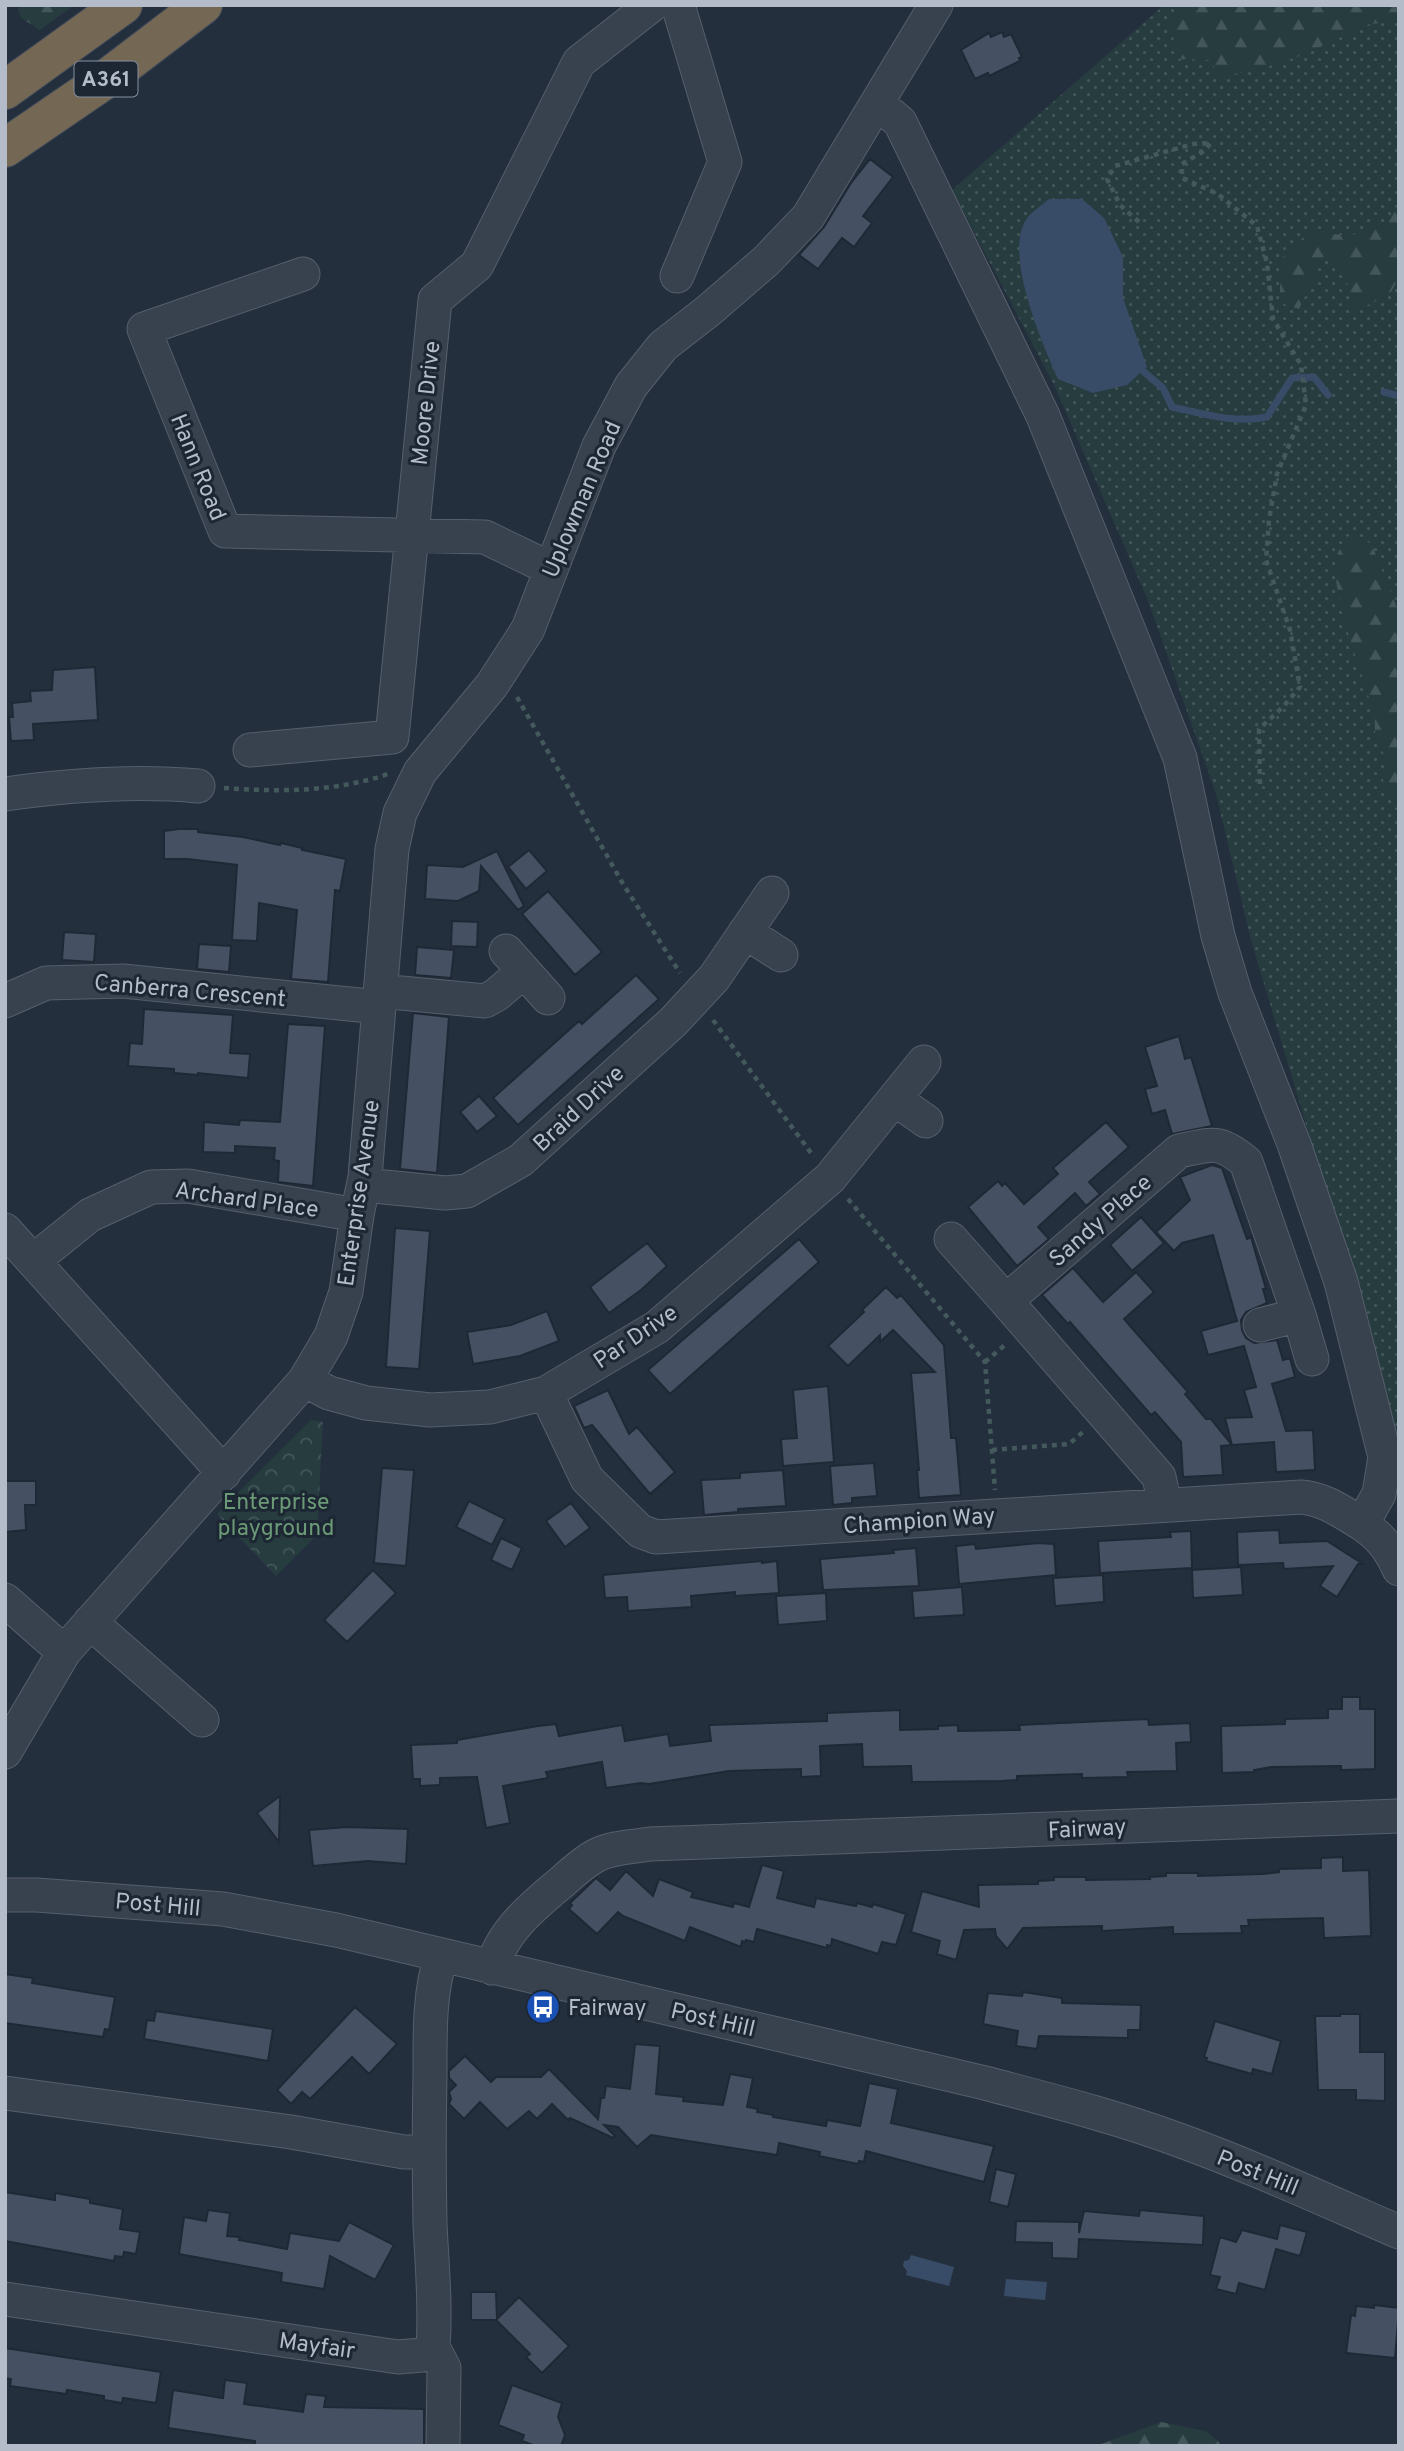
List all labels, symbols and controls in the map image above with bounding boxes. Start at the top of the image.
road number: A361 [74,62,138,96]
street label: Moore Drive [407,340,448,467]
street label: Hann Road [162,410,231,526]
street label: Uplowman Road [537,417,629,583]
street label: Canberra Crescent [93,970,287,1015]
street label: Braid Drive [528,1060,631,1159]
street label: Enterprise Avenue [333,1098,388,1288]
street label: Sandy Place [1044,1169,1159,1274]
street label: Archard Place [173,1177,320,1226]
street label: Par Drive [589,1299,684,1377]
park label: Enterprise playground [218,1489,334,1544]
street label: Champion Way [842,1503,996,1542]
street label: Fairway [1047,1814,1127,1847]
street label: Post Hill [114,1888,202,1925]
bus stop icon: Fairway [524,1988,562,2026]
place label: Fairway [568,1995,646,2024]
street label: Post Hill [667,1998,758,2045]
street label: Post Hill [1212,2145,1302,2204]
street label: Mayfair [277,2328,357,2367]

